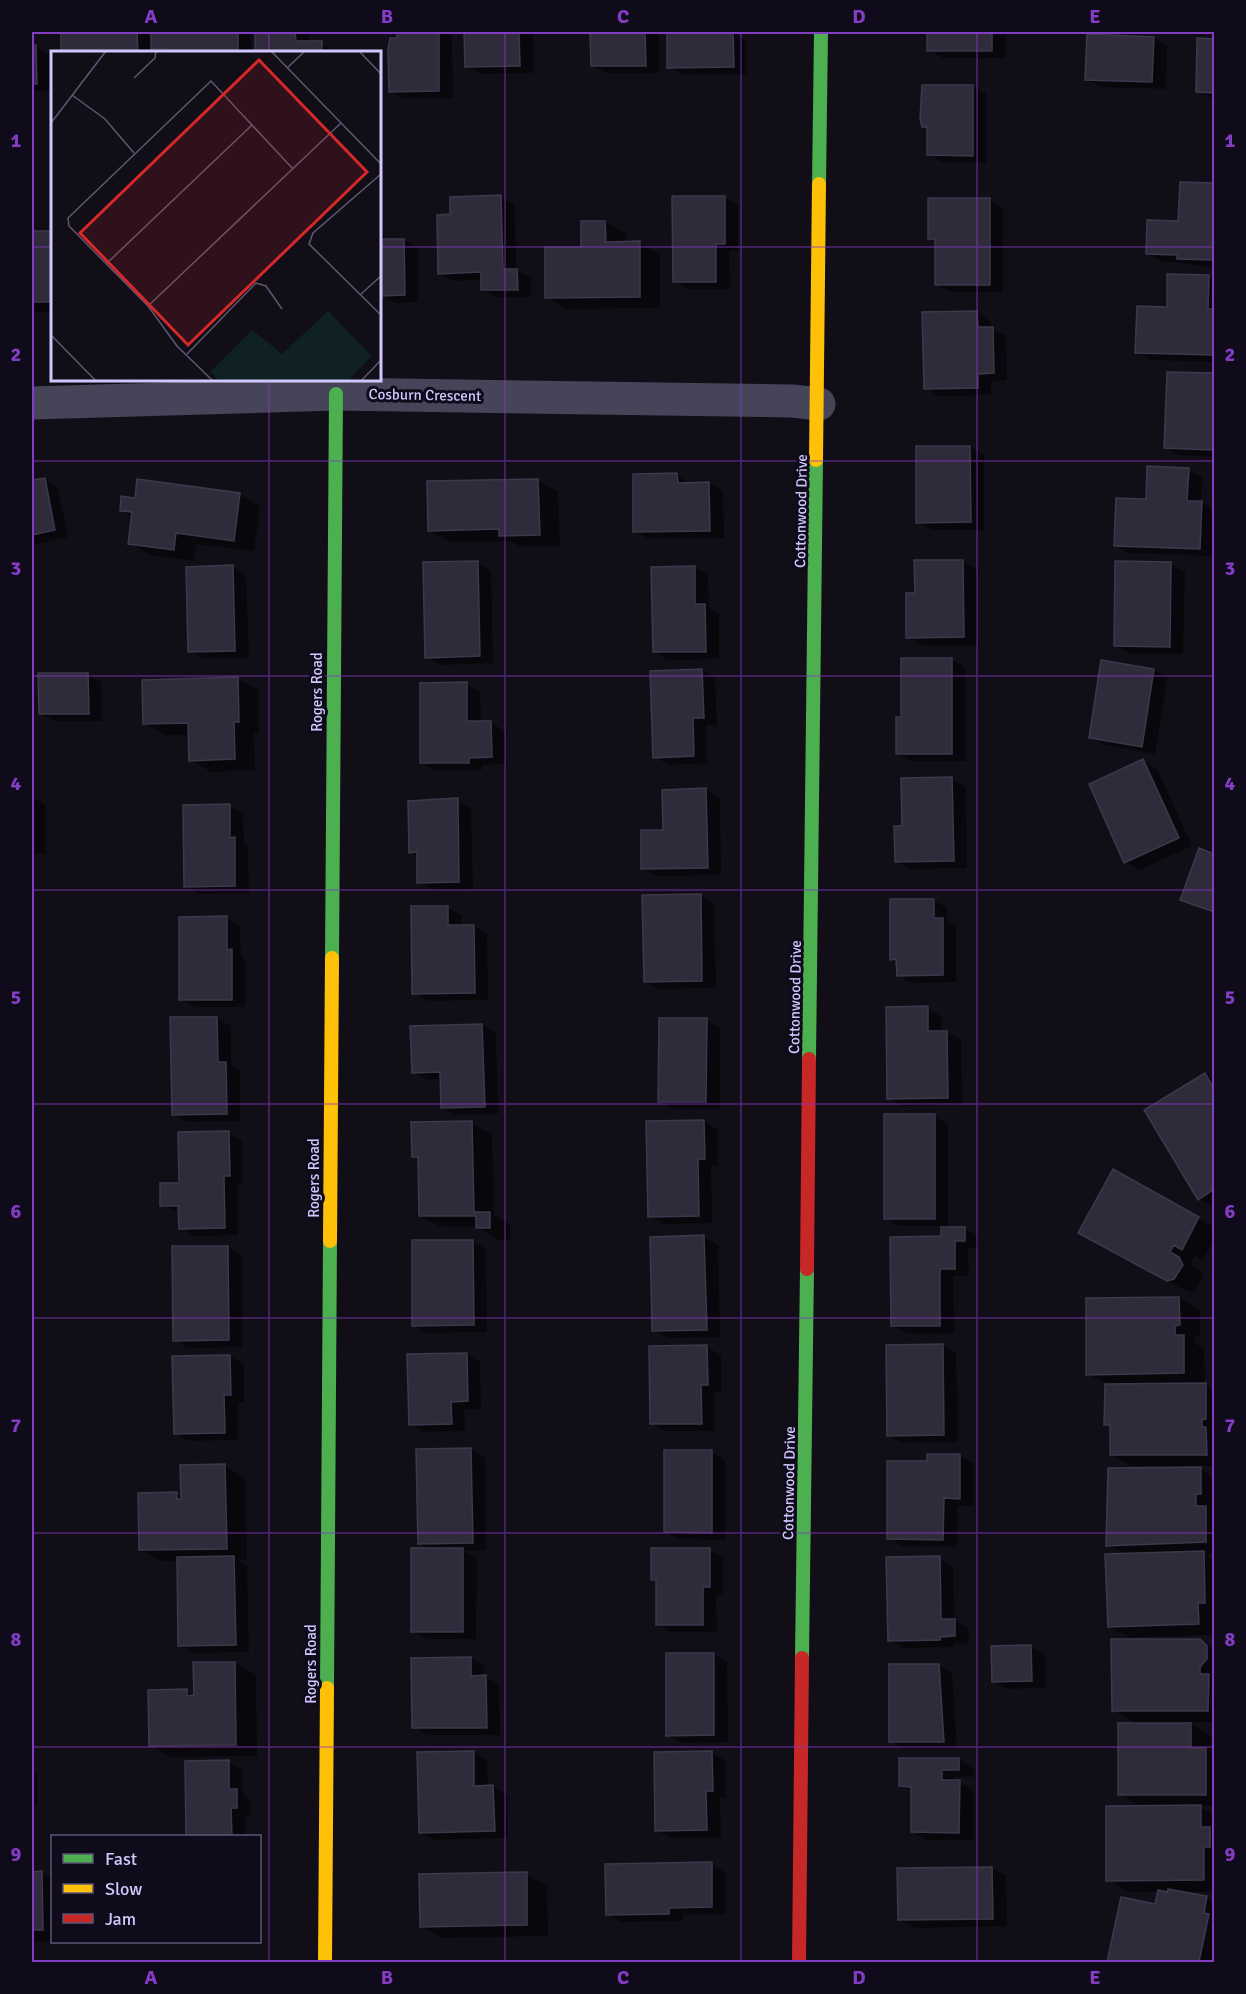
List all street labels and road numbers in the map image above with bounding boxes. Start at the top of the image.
street label: Cosburn Crescent [368,385,482,405]
street label: Cottonwood Drive [791,454,811,568]
street label: Rogers Road [308,652,326,732]
street label: Cottonwood Drive [785,940,805,1054]
street label: Rogers Road [305,1138,323,1218]
street label: Cottonwood Drive [779,1426,799,1540]
street label: Rogers Road [302,1624,320,1704]

